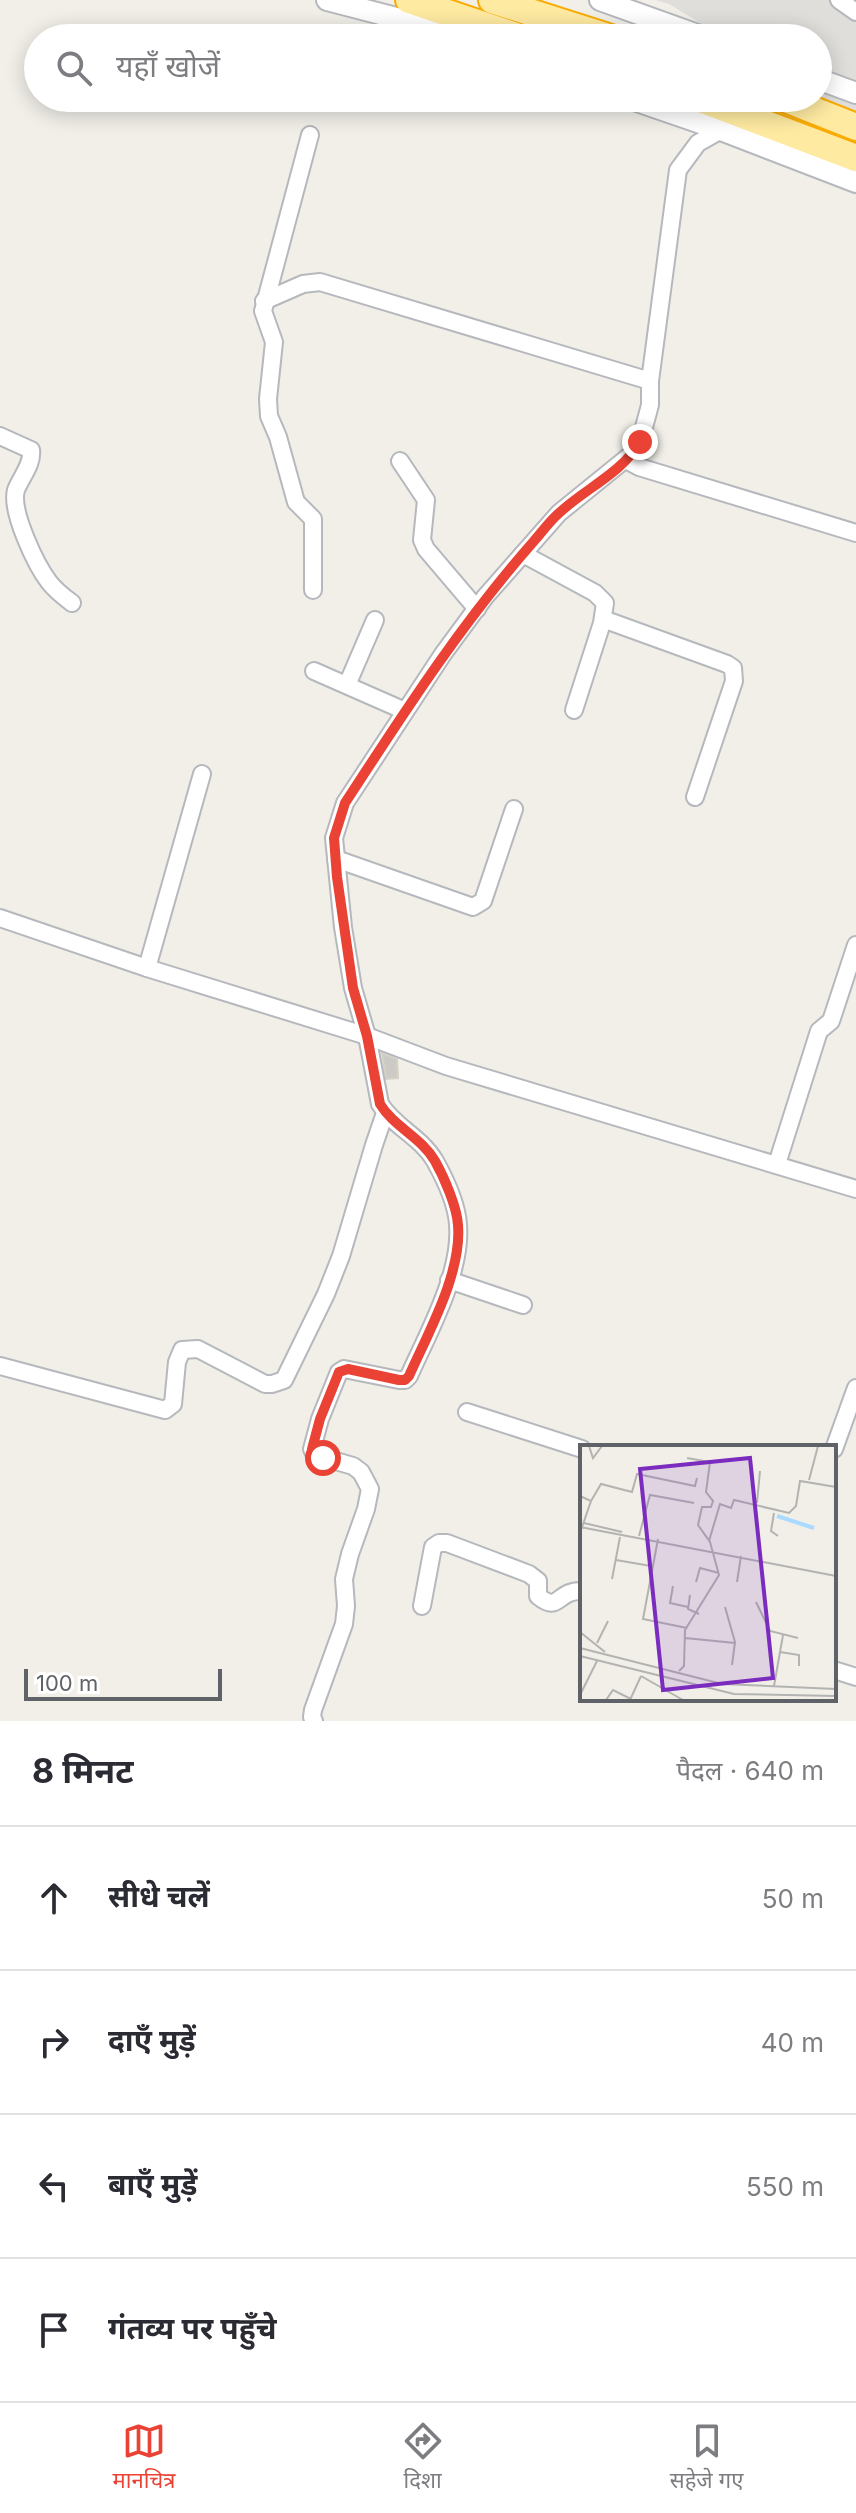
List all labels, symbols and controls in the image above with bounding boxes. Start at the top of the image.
search box [24,24,832,112]
icon: search [52,46,96,90]
text: यहाँ खोजें [116,48,220,84]
route end [622,424,658,460]
route start [305,1440,341,1476]
inset map [580,1445,836,1701]
scale bar [24,1665,222,1701]
text: 100 m [36,1670,98,1696]
text: 8 मिनट [32,1750,134,1791]
text: पैदल · 640 m [676,1755,824,1786]
icon: ahead [32,1876,76,1920]
text: सीधे चलें [108,1878,210,1914]
text: 50 m [762,1883,824,1914]
icon: right [32,2020,76,2064]
text: दाएँ मुड़ें [108,2022,196,2058]
text: 40 m [761,2027,824,2058]
icon: left [32,2164,76,2208]
text: बाएँ मुड़ें [108,2166,197,2202]
text: 550 m [746,2171,824,2202]
icon: arrive [32,2308,76,2352]
text: गंतव्य पर पहुँचे [108,2310,276,2346]
tab: मानचित्र [113,2419,175,2497]
tab: दिशा [401,2419,445,2497]
tab: सहेजे गए [670,2419,743,2497]

